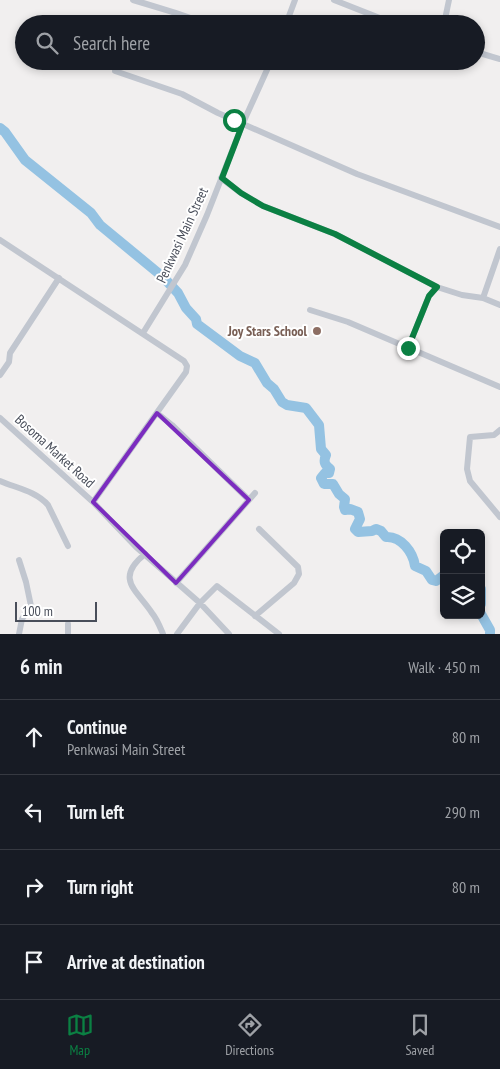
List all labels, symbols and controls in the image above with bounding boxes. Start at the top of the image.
search box [15,15,485,70]
icon: search [33,29,61,57]
text: Search here [73,31,150,55]
route start [223,109,246,132]
street label: Penkwasi Main Street [152,184,212,286]
place label: Joy Stars School [227,322,308,340]
marker: Joy Stars School [311,325,323,337]
route end [397,337,420,360]
street label: Bosoma Market Road [11,410,99,492]
map controls [440,529,485,619]
button: locate [440,529,485,574]
button: layers [440,574,485,619]
scale bar [15,599,98,622]
text: 100 m [22,602,53,620]
text: 6 min [20,653,62,680]
text: Walk · 450 m [408,657,480,677]
text: Continue [67,715,127,739]
icon: ahead [20,723,48,751]
text: 80 m [452,727,480,747]
text: Penkwasi Main Street [67,739,185,759]
icon: left [20,798,48,826]
text: Turn left [67,800,124,824]
text: 290 m [445,802,480,822]
icon: right [20,873,48,901]
text: Turn right [67,875,133,899]
text: 80 m [452,877,480,897]
icon: arrive [20,948,48,976]
text: Arrive at destination [67,950,205,974]
tab: Map [66,1011,94,1059]
tab: Directions [225,1011,274,1059]
tab: Saved [405,1011,434,1059]

